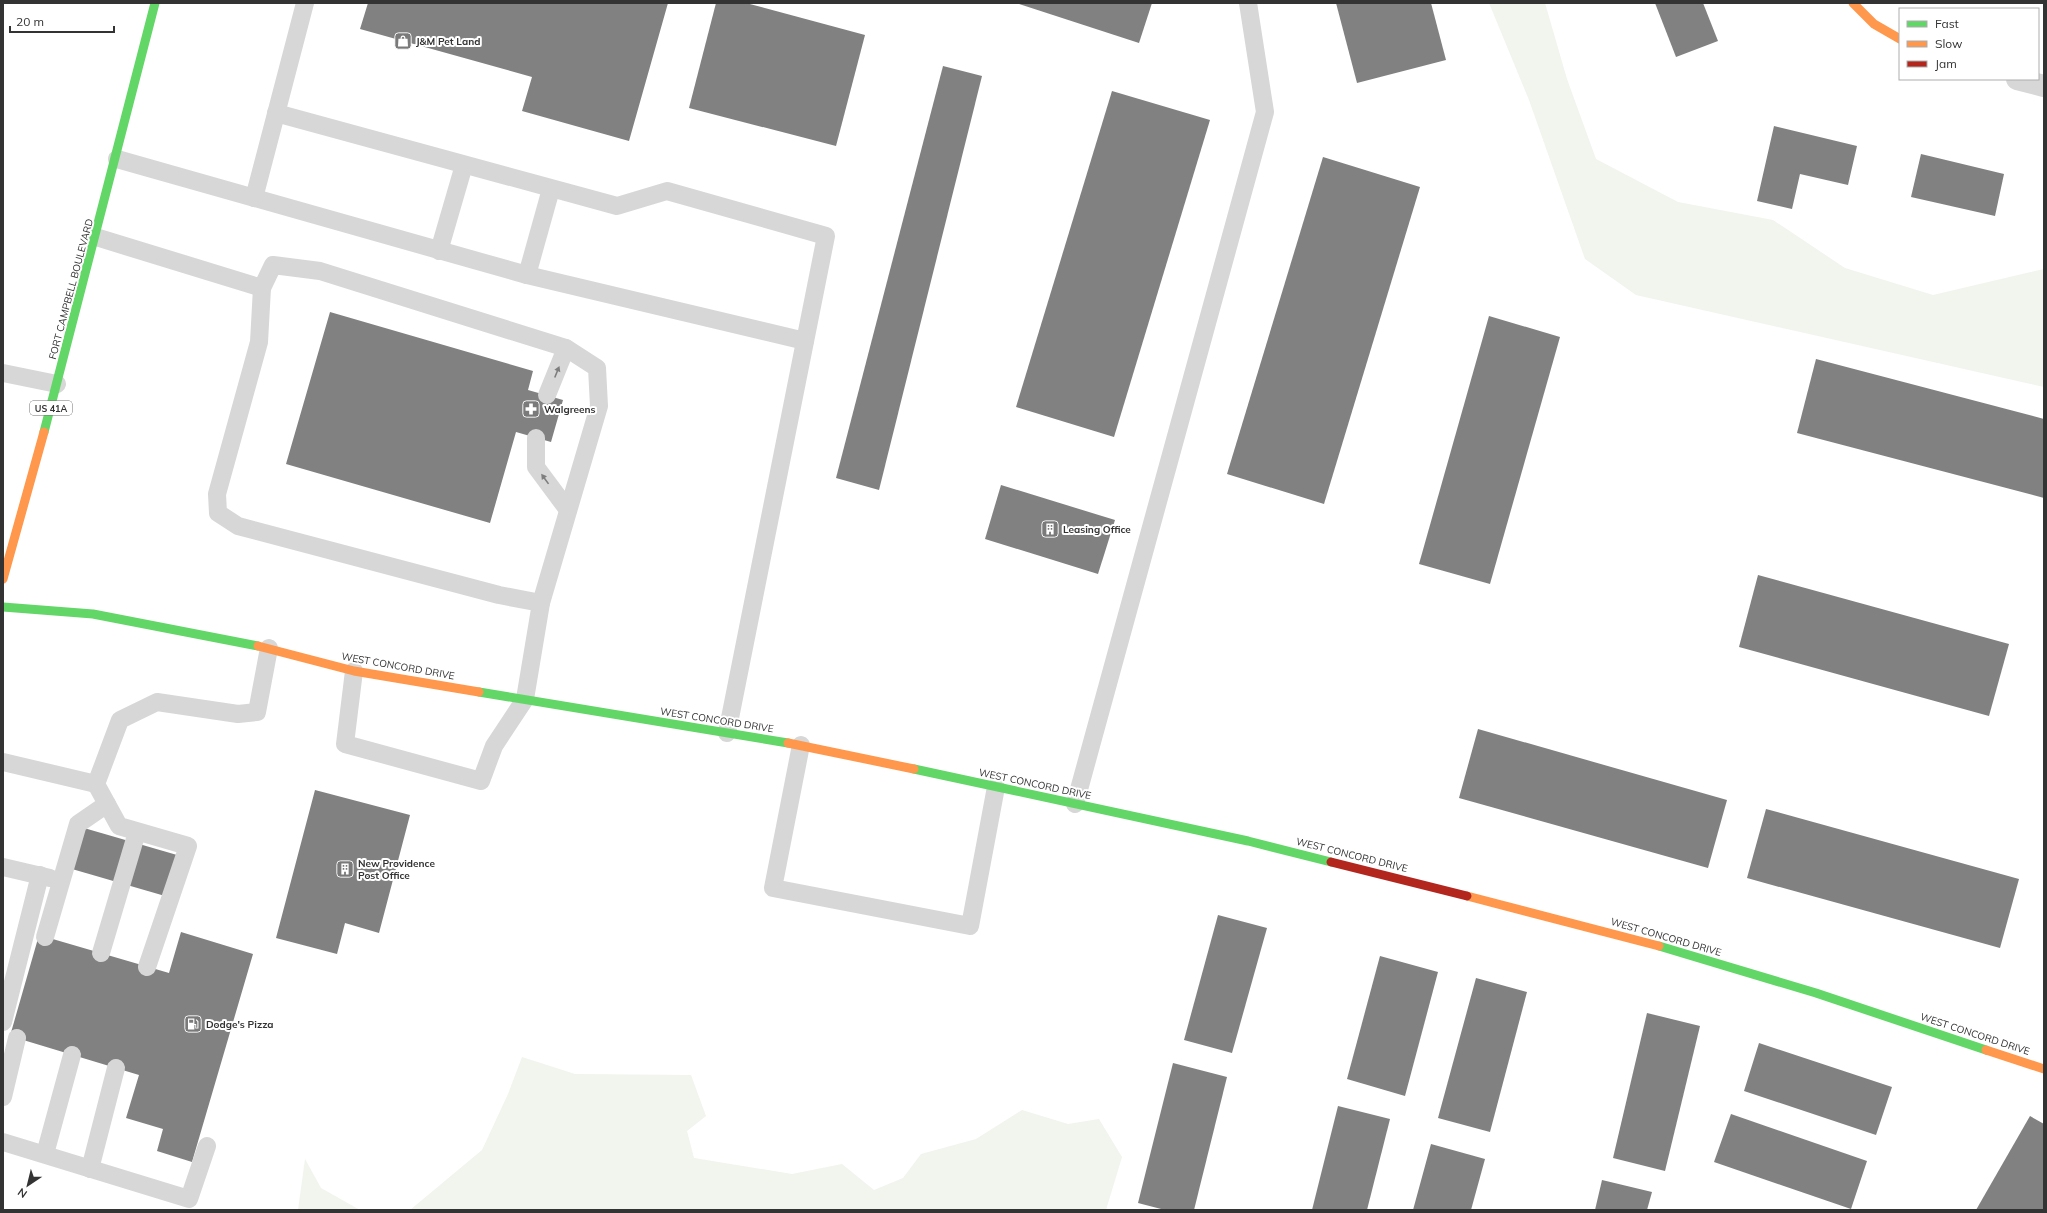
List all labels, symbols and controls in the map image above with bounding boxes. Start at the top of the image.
scale bar [10,8,114,34]
legend [1899,8,2039,80]
text: 20 m [16,14,44,29]
text: Fast [1935,16,1959,31]
shop icon: J&M Pet Land [393,31,413,51]
place label: J&M Pet Land [416,35,480,48]
text: Slow [1935,36,1963,51]
text: Jam [1935,56,1957,71]
street label: FORT CAMPBELL BOULEVARD [46,217,96,361]
one-way arrow [554,365,560,377]
pharmacy icon: Walgreens [521,399,541,419]
road number: US 41A [30,401,72,415]
place label: Walgreens [544,403,596,416]
one-way arrow [541,474,549,484]
building icon: Leasing Office [1040,519,1060,539]
place label: Leasing Office [1063,523,1131,536]
street label: WEST CONCORD DRIVE [340,650,456,682]
street label: WEST CONCORD DRIVE [659,705,775,735]
street label: WEST CONCORD DRIVE [978,766,1093,802]
street label: WEST CONCORD DRIVE [1295,835,1409,875]
place label: New Providence Post Office [358,857,435,882]
building icon: New Providence Post Office [335,859,355,879]
street label: WEST CONCORD DRIVE [1609,915,1723,959]
street label: WEST CONCORD DRIVE [1918,1010,2032,1058]
fuel station icon: Dodge's Pizza [183,1014,203,1034]
place label: Dodge's Pizza [206,1018,274,1031]
north arrow [8,1165,48,1205]
text: N [15,1185,30,1201]

